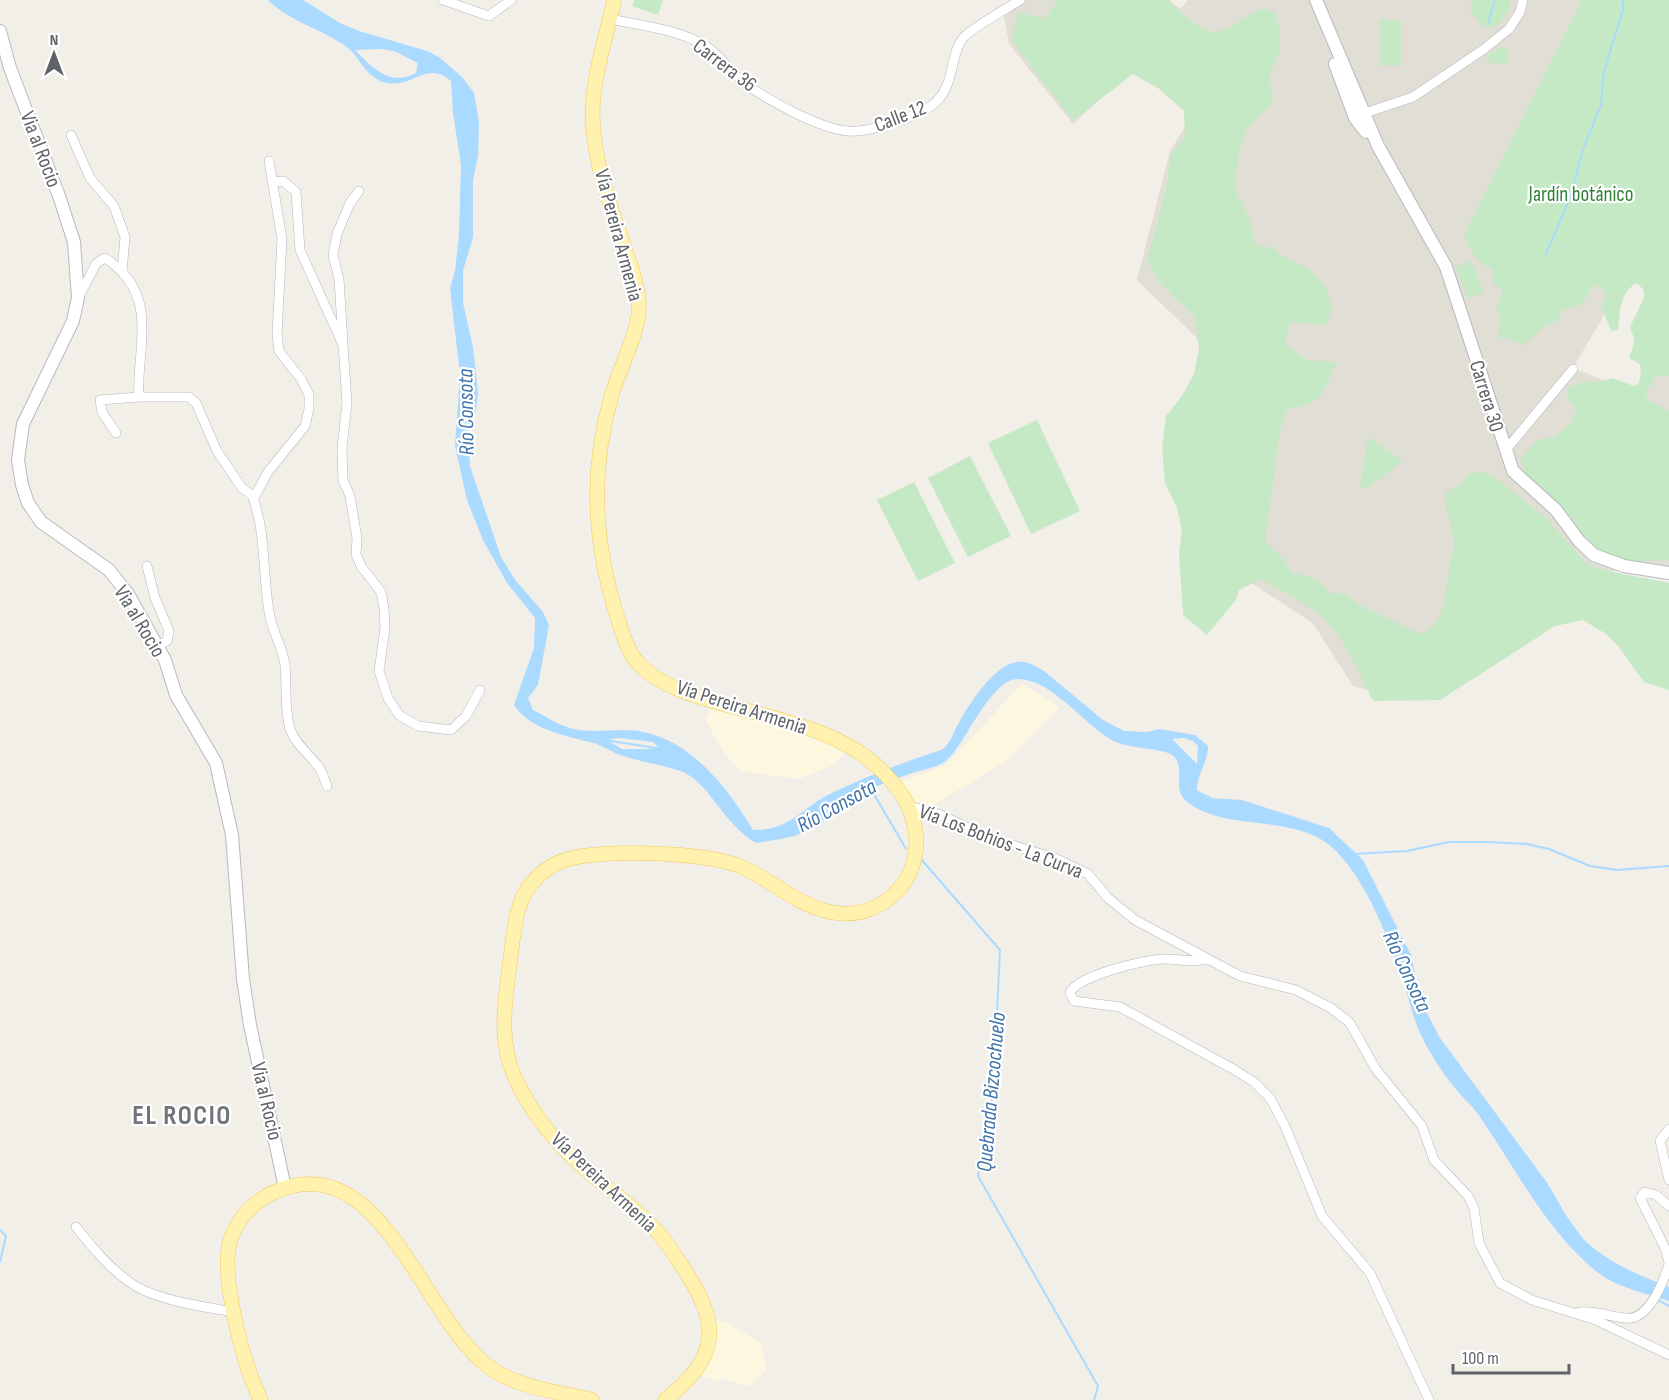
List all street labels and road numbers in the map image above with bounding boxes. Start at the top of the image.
street label: Carrera 36 [688,33,761,97]
street label: Calle 12 [871,95,930,138]
street label: Via al Rocio [15,108,66,191]
street label: Vía Pereira Armenia [589,166,648,304]
street label: Carrera 30 [1464,357,1509,435]
street label: Via al Rocio [108,581,171,662]
street label: Vía Pereira Armenia [674,675,810,740]
street label: Vía Los Bohios - La Curva [915,799,1086,884]
street label: Via al Rocio [245,1060,288,1143]
street label: Vía Pereira Armenia [546,1127,662,1238]

